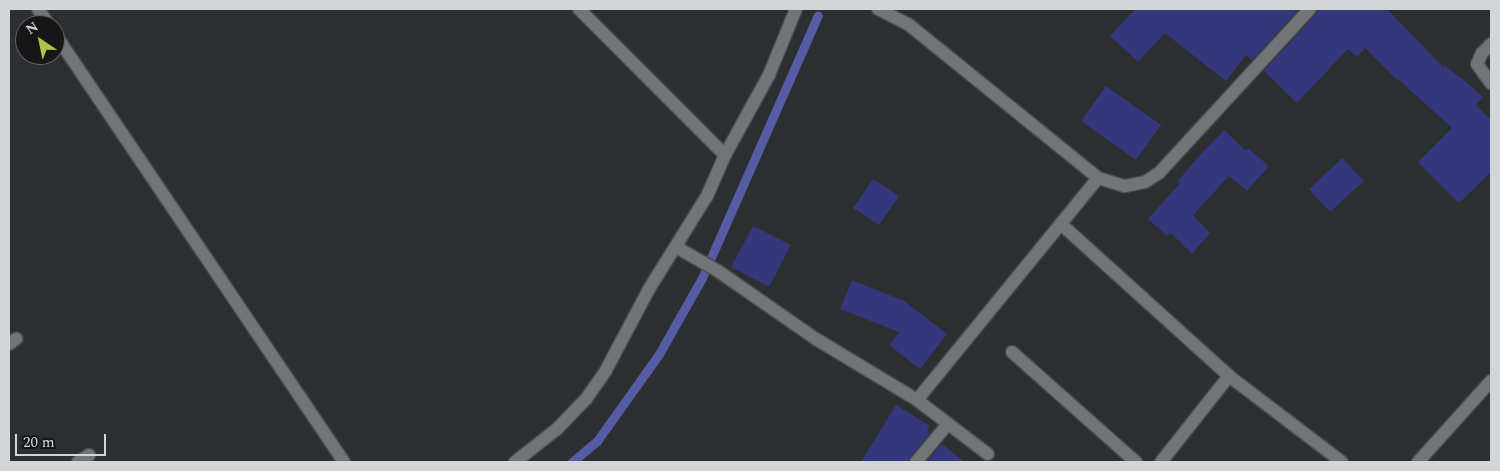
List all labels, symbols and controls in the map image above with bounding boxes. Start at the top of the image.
north arrow [15,15,65,65]
text: N [21,16,43,40]
scale bar [18,424,109,456]
text: 20 m [23,431,55,454]

